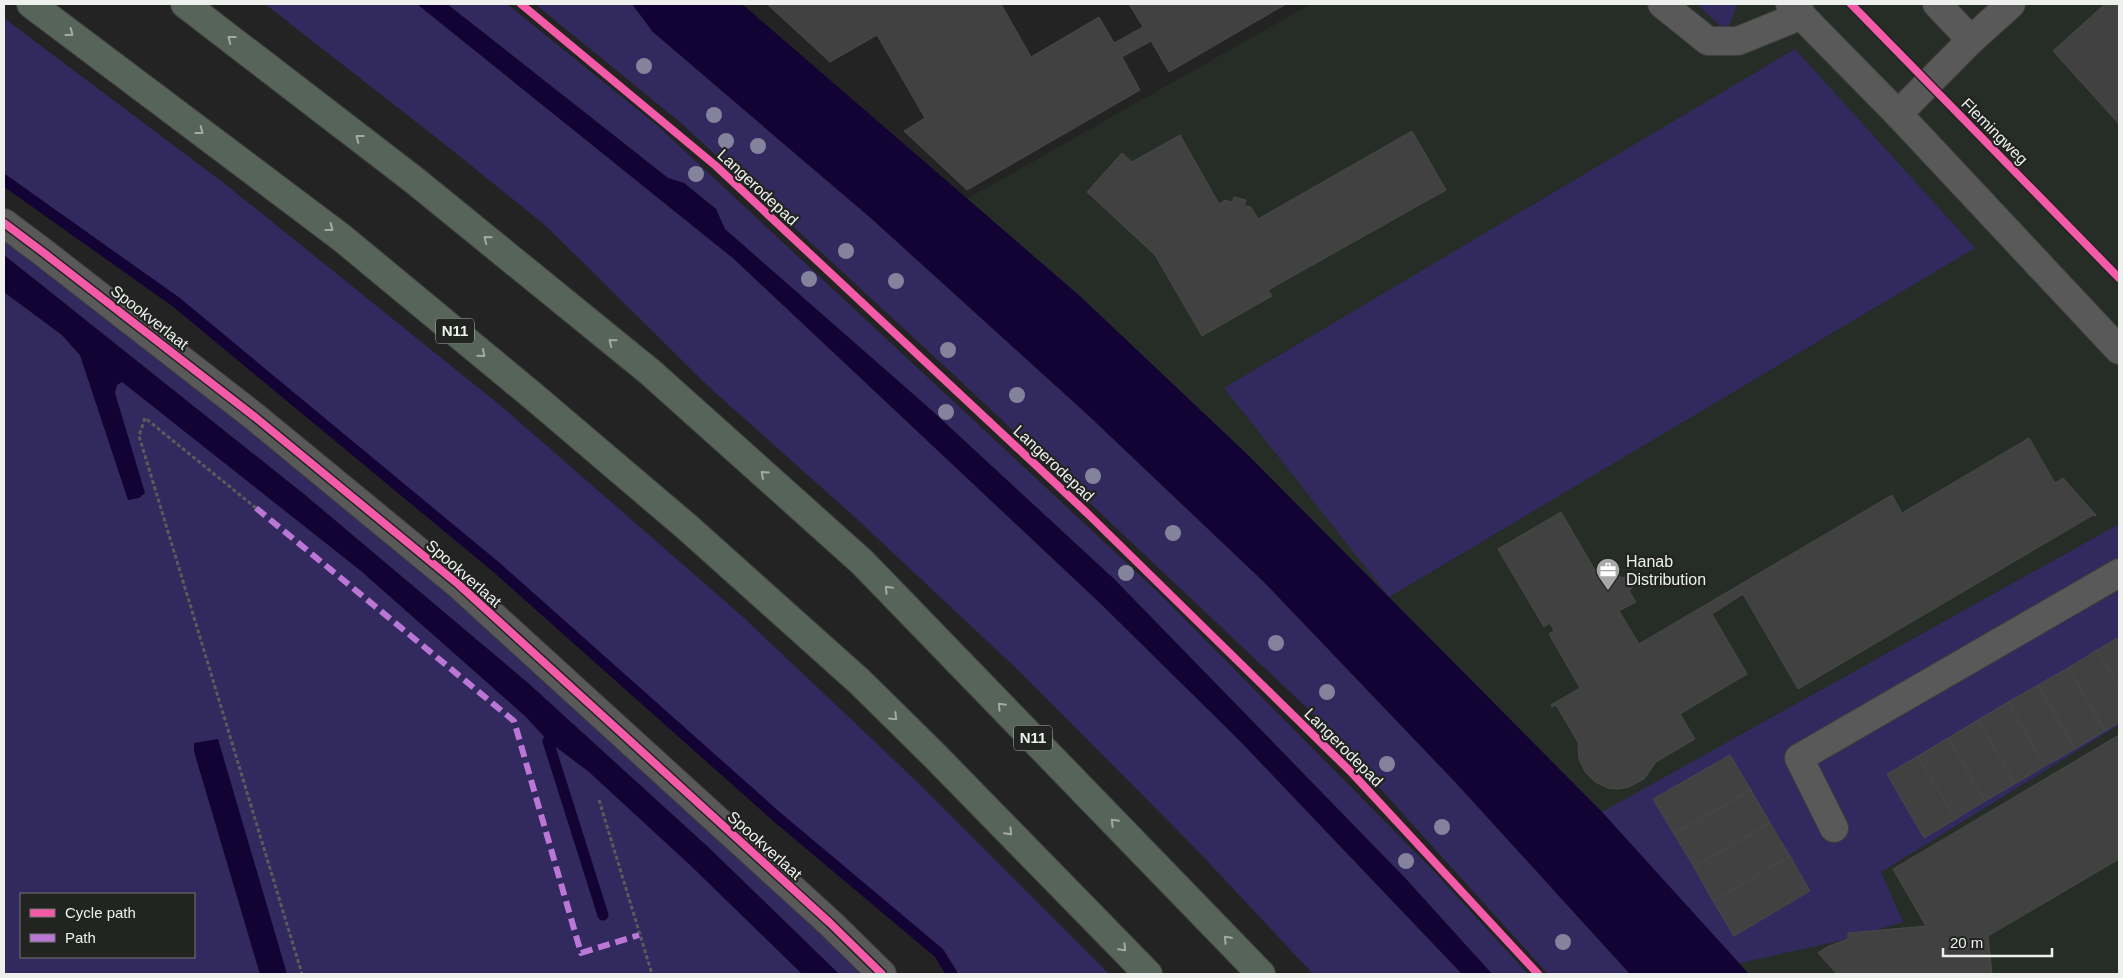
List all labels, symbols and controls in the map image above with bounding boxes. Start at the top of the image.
one-way arrow [64,27,74,36]
one-way arrow [227,35,236,44]
street label: Flemingweg [1958,95,2031,168]
one-way arrow [194,125,204,134]
one-way arrow [356,135,365,143]
street label: Langerodepad [714,146,801,229]
one-way arrow [324,223,333,231]
one-way arrow [483,235,492,244]
street label: Spookverlaat [108,282,192,353]
road number: N11 [436,318,474,344]
one-way arrow [609,338,618,347]
one-way arrow [477,348,486,357]
street label: Langerodepad [1010,422,1097,505]
one-way arrow [760,471,769,480]
street label: Spookverlaat [423,536,505,611]
place label: Hanab Distribution [1626,553,1706,588]
office icon: Hanab Distribution [1595,557,1621,591]
one-way arrow [885,586,894,595]
one-way arrow [998,702,1007,711]
street label: Langerodepad [1301,705,1386,790]
one-way arrow [889,711,898,720]
road number: N11 [1014,726,1052,750]
street label: Spookverlaat [724,808,805,883]
one-way arrow [1111,819,1120,828]
one-way arrow [1003,826,1012,835]
legend [20,893,195,958]
text: Cycle path [65,904,136,921]
scale bar [1943,926,2052,958]
text: Path [65,929,96,946]
text: 20 m [1950,934,1983,951]
one-way arrow [1224,936,1233,945]
one-way arrow [1117,942,1126,951]

